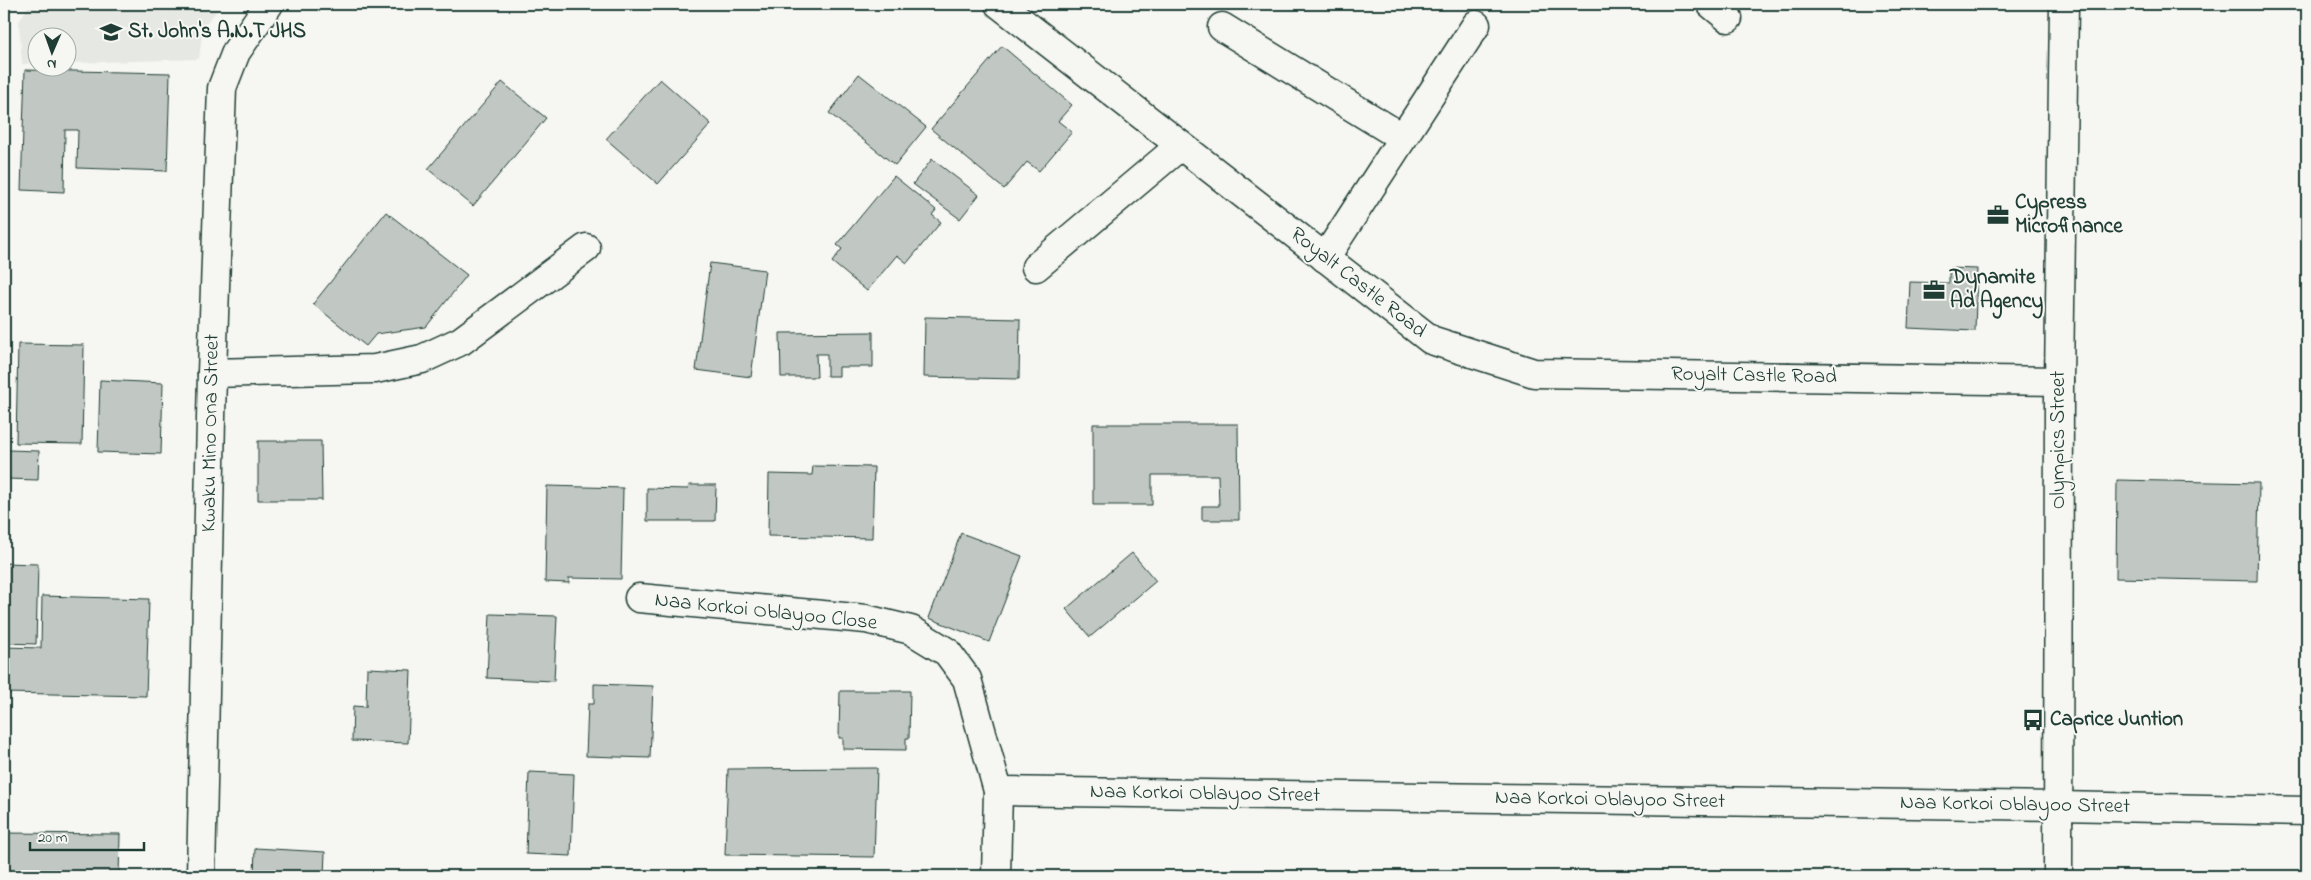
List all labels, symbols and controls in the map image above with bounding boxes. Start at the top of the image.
place label: St. John's A.N.T JHS [128,17,306,47]
school or university icon: St. John's A.N.T JHS [98,19,124,45]
north arrow [28,28,78,78]
text: N [47,53,57,74]
place label: Cypress Microfinance [2015,188,2123,242]
office icon: Cypress Microfinance [1985,202,2011,228]
street label: Royalt Castle Road [1282,220,1433,348]
place label: Dynamite Ad Agency [1949,263,2043,319]
office icon: Dynamite Ad Agency [1921,277,1947,303]
street label: Kwaku Mino Ona Street [194,334,228,532]
street label: Royalt Castle Road [1671,360,1837,394]
street label: Olympics Street [2044,371,2076,509]
street label: Naa Korkoi Oblayoo Close [653,585,879,641]
place label: Caprice Juntion [2050,705,2183,735]
bus stop icon: Caprice Juntion [2020,707,2046,733]
street label: Naa Korkoi Oblayoo Street [1090,777,1320,813]
street label: Naa Korkoi Oblayoo Street [1495,783,1725,819]
street label: Naa Korkoi Oblayoo Street [1900,788,2130,824]
scale bar [30,820,144,852]
text: 20 m [38,827,68,849]

